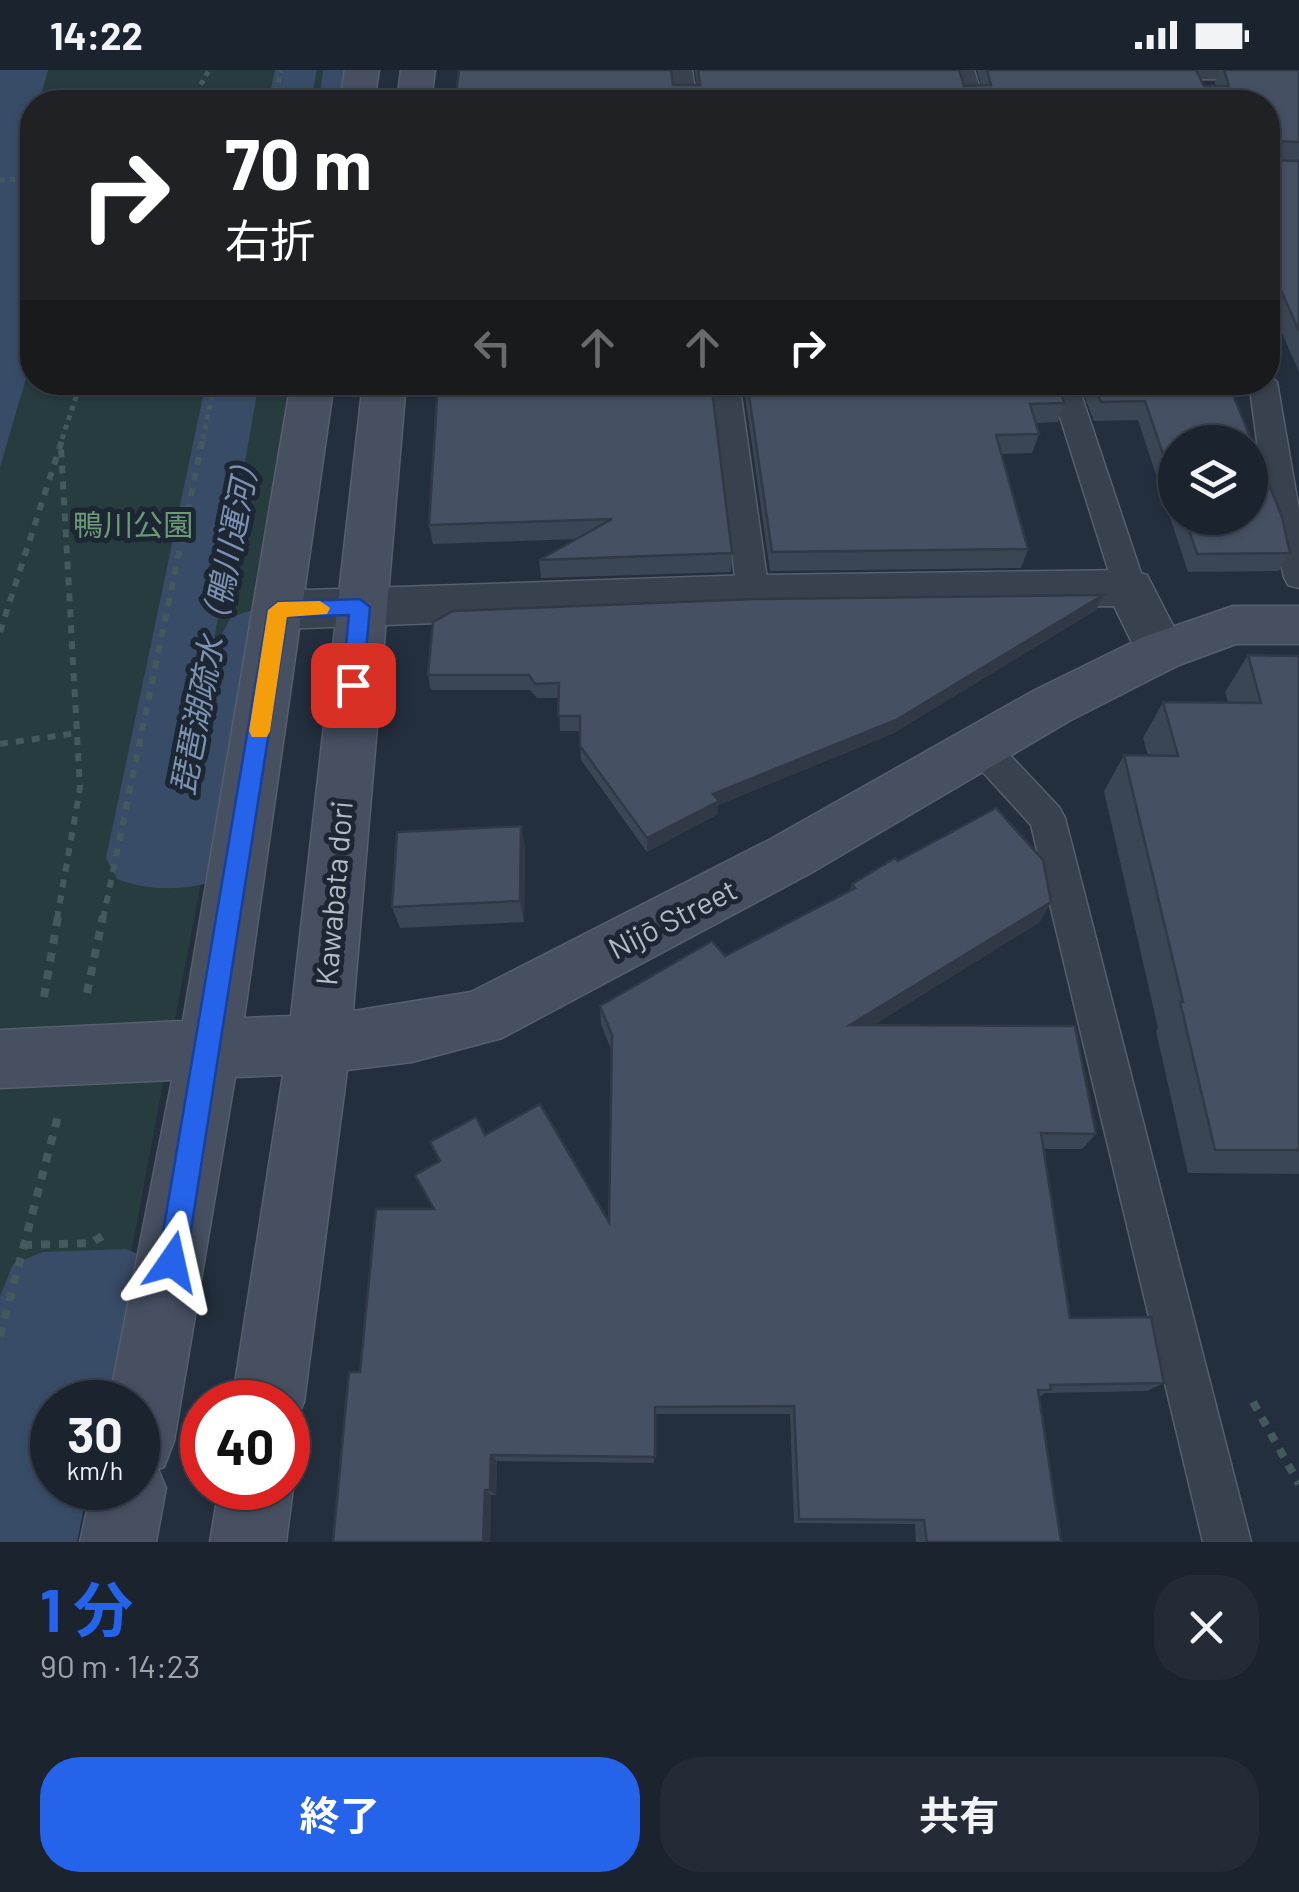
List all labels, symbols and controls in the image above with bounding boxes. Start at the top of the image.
text: 14:22 [50,12,143,58]
text: 70 m [225,120,372,204]
icon: right [60,130,190,260]
text: 右折 [225,212,315,266]
icon: left [465,320,520,375]
icon: ahead [570,320,625,375]
icon: ahead [675,320,730,375]
icon: right [780,320,835,375]
map controls [1158,425,1268,535]
button: layers [1158,425,1268,535]
water label: 琵琶湖疏水（鴨川運河） [162,445,266,797]
park label: 鴨川公園 [73,506,193,542]
pin [311,643,396,728]
icon: arrive [326,658,381,713]
street label: Kawabata dori [307,799,359,987]
street label: Nijō Street [602,870,742,966]
position arrow [120,1210,224,1314]
speed limit sign: 40 [180,1380,310,1510]
text: 30 [67,1403,123,1463]
text: km/h [67,1455,123,1485]
text: 1 分 [40,1572,133,1644]
button: close [1154,1575,1259,1680]
text: 90 m · 14:23 [40,1646,200,1684]
button: 終了 [40,1757,640,1872]
button: 共有 [660,1757,1259,1872]

